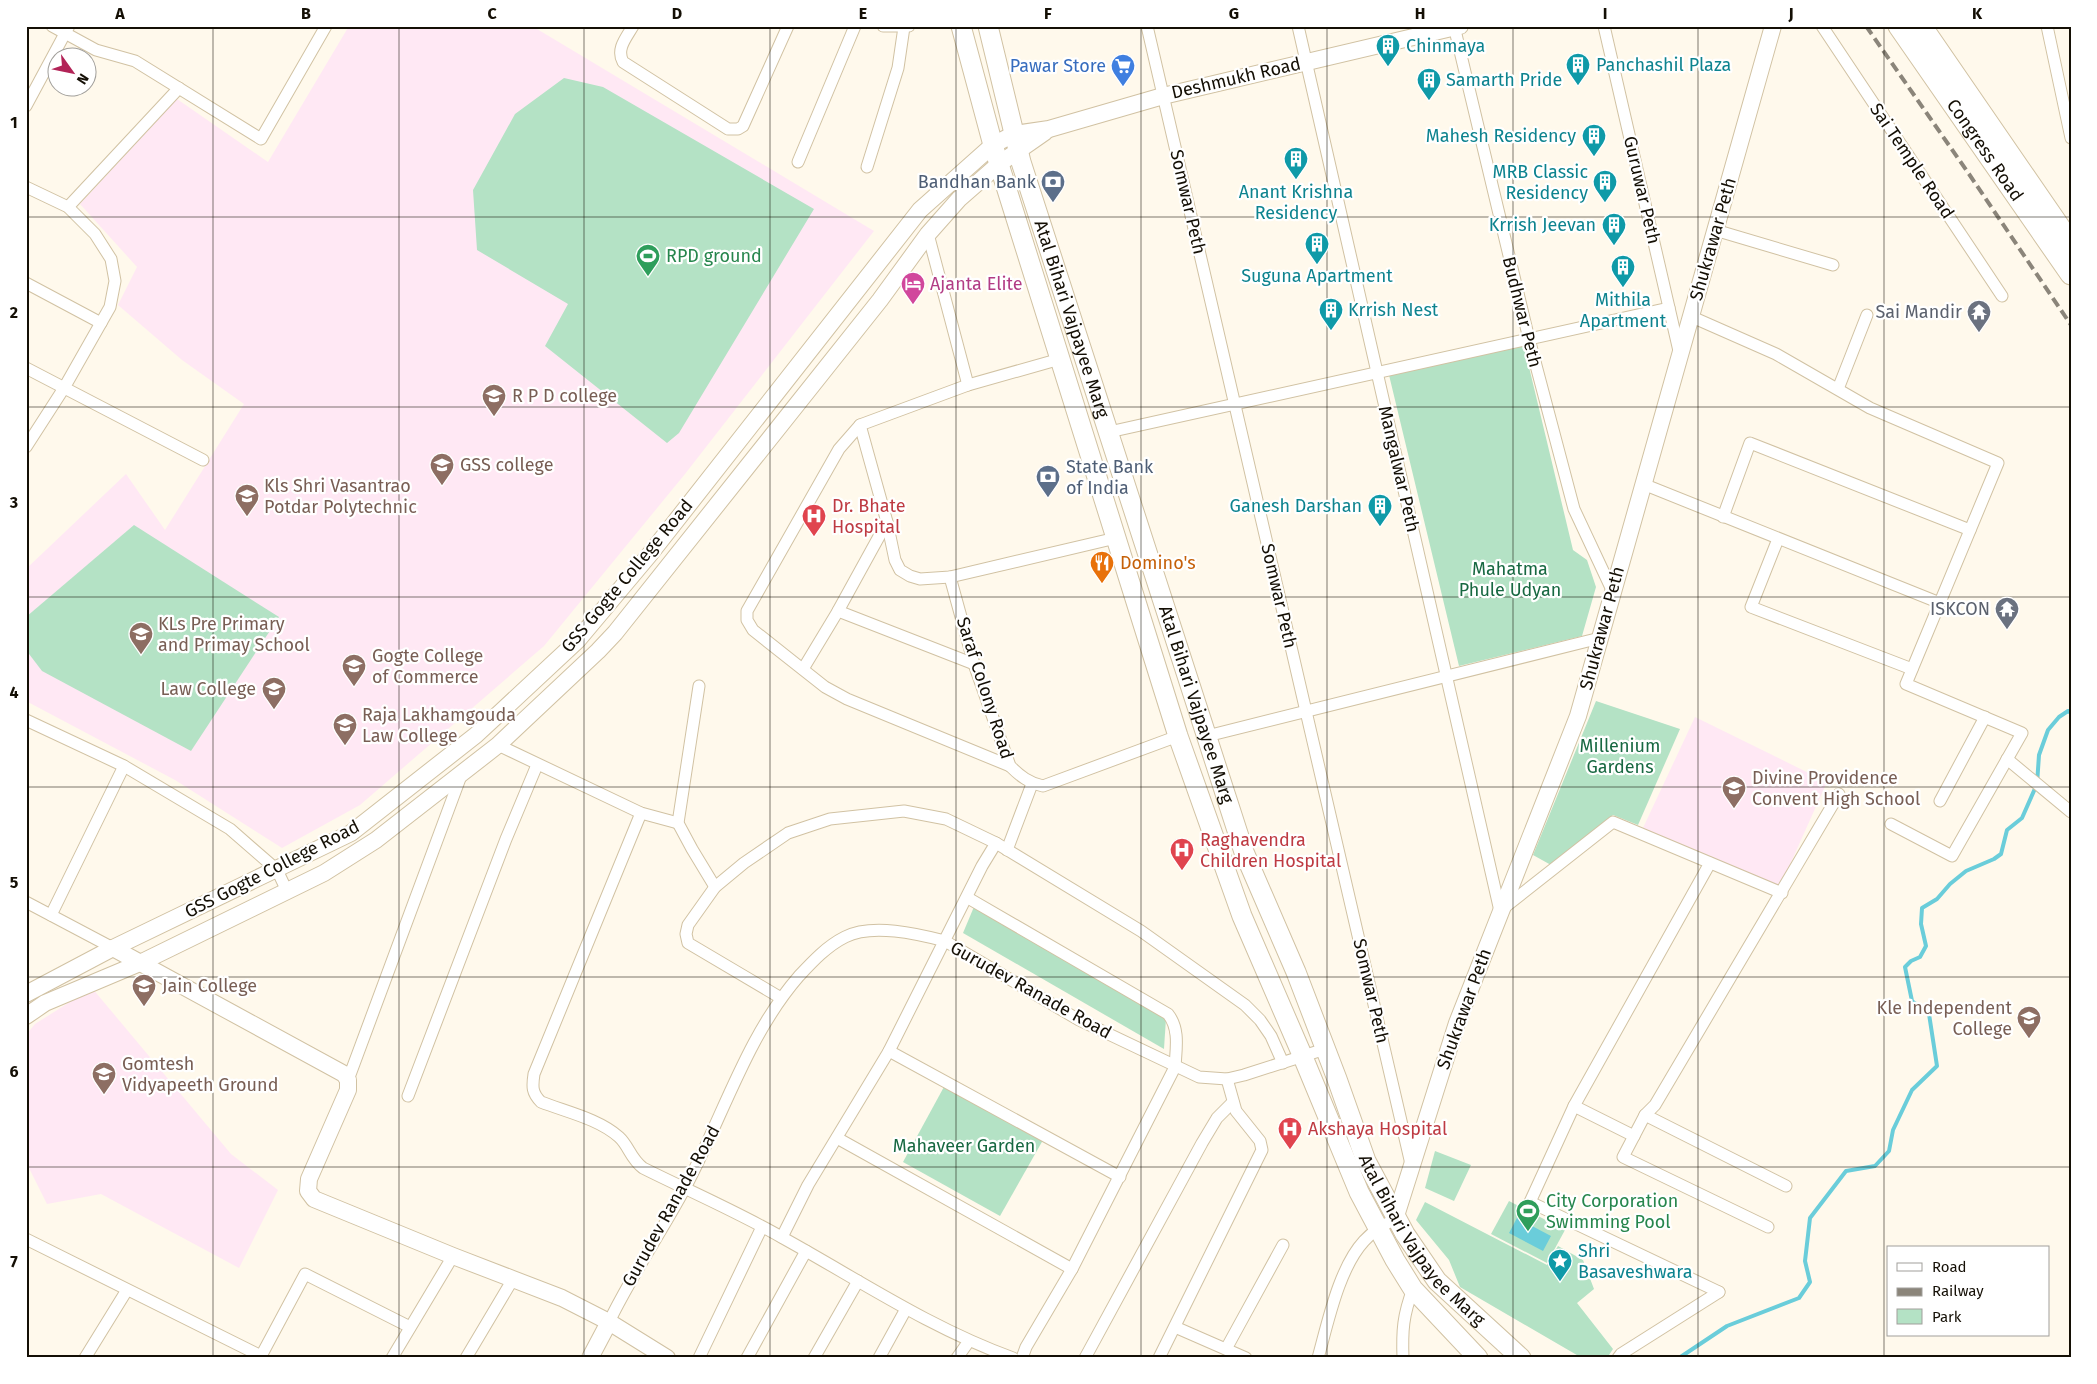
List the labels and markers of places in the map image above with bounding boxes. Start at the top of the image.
building icon: Chinmaya [1375,33,1401,67]
place label: Chinmaya [1406,35,1485,57]
building icon: Panchashil Plaza [1565,52,1591,86]
supermarket icon: Pawar Store [1110,53,1136,87]
place label: Panchashil Plaza [1596,54,1731,76]
place label: Pawar Store [1010,55,1106,77]
building icon: Samarth Pride [1416,67,1442,101]
place label: Samarth Pride [1446,69,1562,91]
building icon: Mahesh Residency [1581,123,1607,157]
place label: Mahesh Residency [1426,125,1576,147]
building icon: Anant Krishna Residency [1283,146,1309,180]
place label: MRB Classic Residency [1492,161,1588,204]
bank icon: Bandhan Bank [1040,169,1066,203]
building icon: MRB Classic Residency [1592,169,1618,203]
place label: Bandhan Bank [918,171,1037,193]
place label: Anant Krishna Residency [1239,181,1353,224]
building icon: Krrish Jeevan [1601,212,1627,246]
place label: Krrish Jeevan [1489,214,1596,236]
building icon: Suguna Apartment [1304,231,1330,265]
sports icon: RPD ground [635,243,661,277]
place label: RPD ground [666,245,762,267]
building icon: Mithila Apartment [1610,254,1636,288]
place label: Suguna Apartment [1241,265,1393,287]
hotel icon: Ajanta Elite [900,271,926,305]
place label: Ajanta Elite [930,273,1023,295]
place label: Mithila Apartment [1580,289,1667,332]
building icon: Krrish Nest [1318,297,1344,331]
place label: Krrish Nest [1348,299,1439,321]
temple icon: Sai Mandir [1966,299,1992,333]
place label: Sai Mandir [1875,301,1962,323]
school or university icon: R P D college [481,383,507,417]
place label: R P D college [512,385,617,407]
school or university icon: GSS college [429,452,455,486]
place label: GSS college [460,454,553,476]
place label: State Bank of India [1066,456,1154,499]
bank icon: State Bank of India [1035,464,1061,498]
place label: Kls Shri Vasantrao Potdar Polytechnic [264,475,417,518]
school or university icon: Kls Shri Vasantrao Potdar Polytechnic [234,483,260,517]
building icon: Ganesh Darshan [1367,493,1393,527]
place label: Dr. Bhate Hospital [832,495,906,538]
place label: Ganesh Darshan [1230,495,1362,517]
hospital icon: Dr. Bhate Hospital [801,503,827,537]
restaurant icon: Domino's [1089,550,1115,584]
place label: Domino's [1120,552,1196,574]
temple icon: ISKCON [1994,596,2020,630]
place label: ISKCON [1930,598,1990,620]
place label: KLs Pre Primary and Primay School [158,613,310,656]
school or university icon: KLs Pre Primary and Primay School [128,621,154,655]
place label: Gogte College of Commerce [372,645,483,688]
school or university icon: Gogte College of Commerce [341,653,367,687]
school or university icon: Law College [261,676,287,710]
place label: Law College [160,678,256,700]
place label: Raja Lakhamgouda Law College [362,704,516,747]
school or university icon: Raja Lakhamgouda Law College [332,712,358,746]
place label: Divine Providence Convent High School [1752,767,1920,810]
school or university icon: Divine Providence Convent High School [1721,775,1747,809]
place label: Raghavendra Children Hospital [1200,829,1341,872]
hospital icon: Raghavendra Children Hospital [1169,837,1195,871]
school or university icon: Jain College [131,973,157,1007]
place label: Jain College [162,975,257,997]
place label: Kle Independent College [1877,997,2013,1040]
school or university icon: Kle Independent College [2016,1005,2042,1039]
place label: Gomtesh Vidyapeeth Ground [122,1053,278,1096]
school or university icon: Gomtesh Vidyapeeth Ground [91,1061,117,1095]
hospital icon: Akshaya Hospital [1277,1116,1303,1150]
place label: Akshaya Hospital [1308,1118,1447,1140]
place label: City Corporation Swimming Pool [1546,1190,1678,1233]
sports icon: City Corporation Swimming Pool [1515,1198,1541,1232]
place label: Shri Basaveshwara [1578,1240,1692,1283]
place icon: Shri Basaveshwara [1547,1248,1573,1282]

